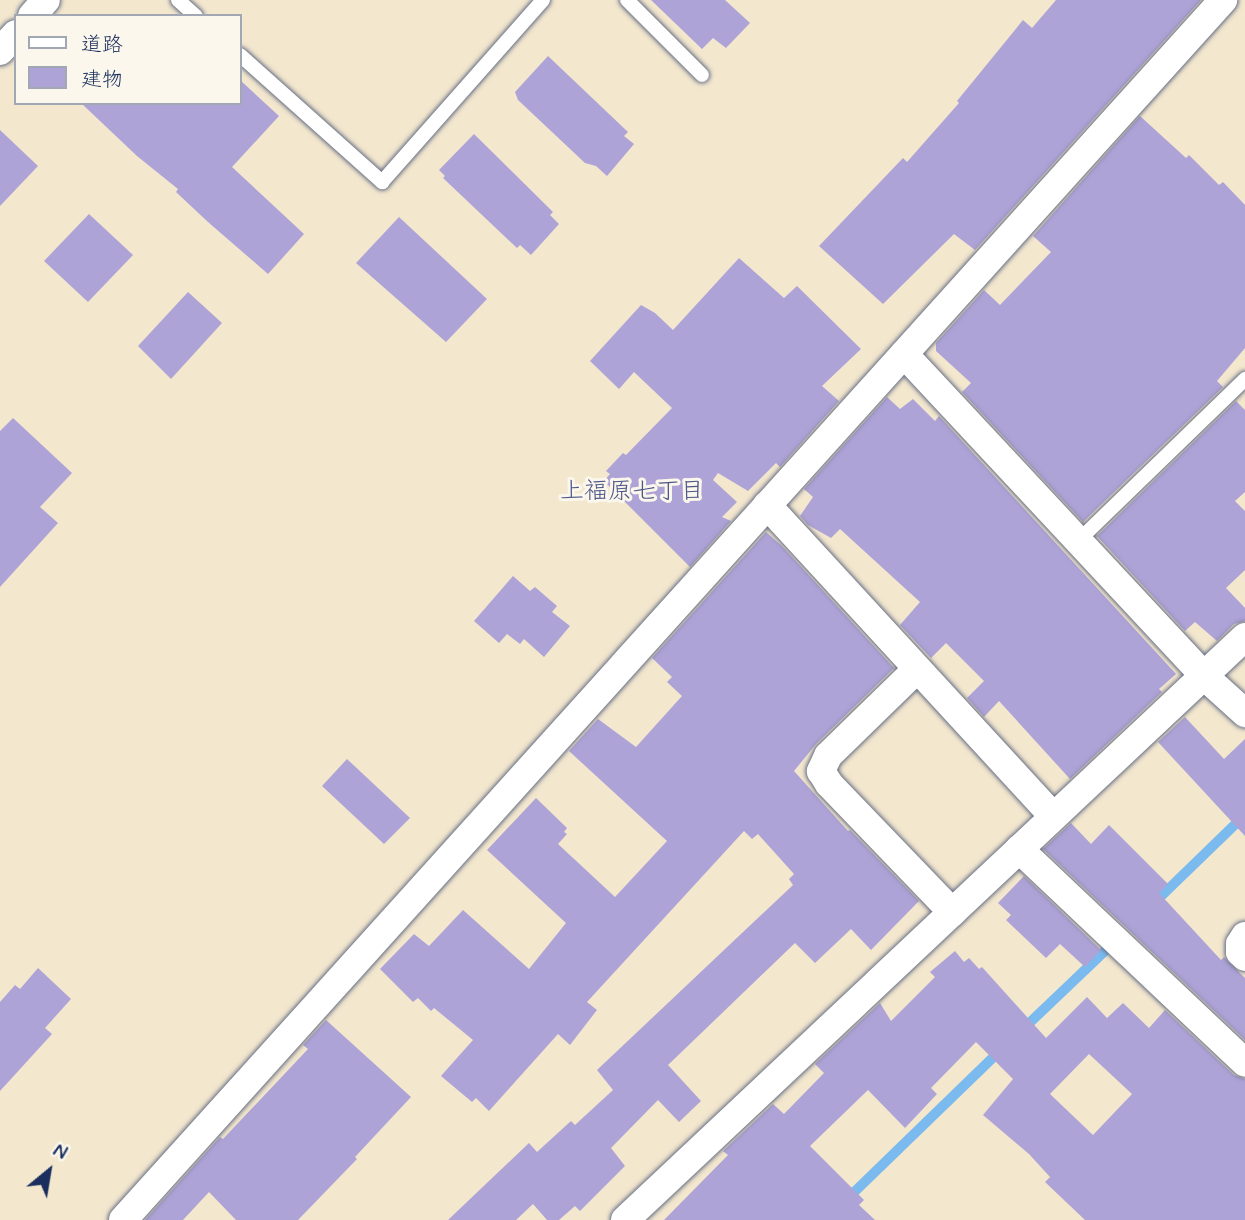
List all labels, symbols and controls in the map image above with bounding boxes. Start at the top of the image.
legend [14,14,242,105]
text: 道路 [81,31,123,59]
text: 建物 [81,66,123,94]
district label: 上福原七丁目 [560,478,704,506]
north arrow [14,1136,84,1206]
text: N [48,1138,71,1166]

